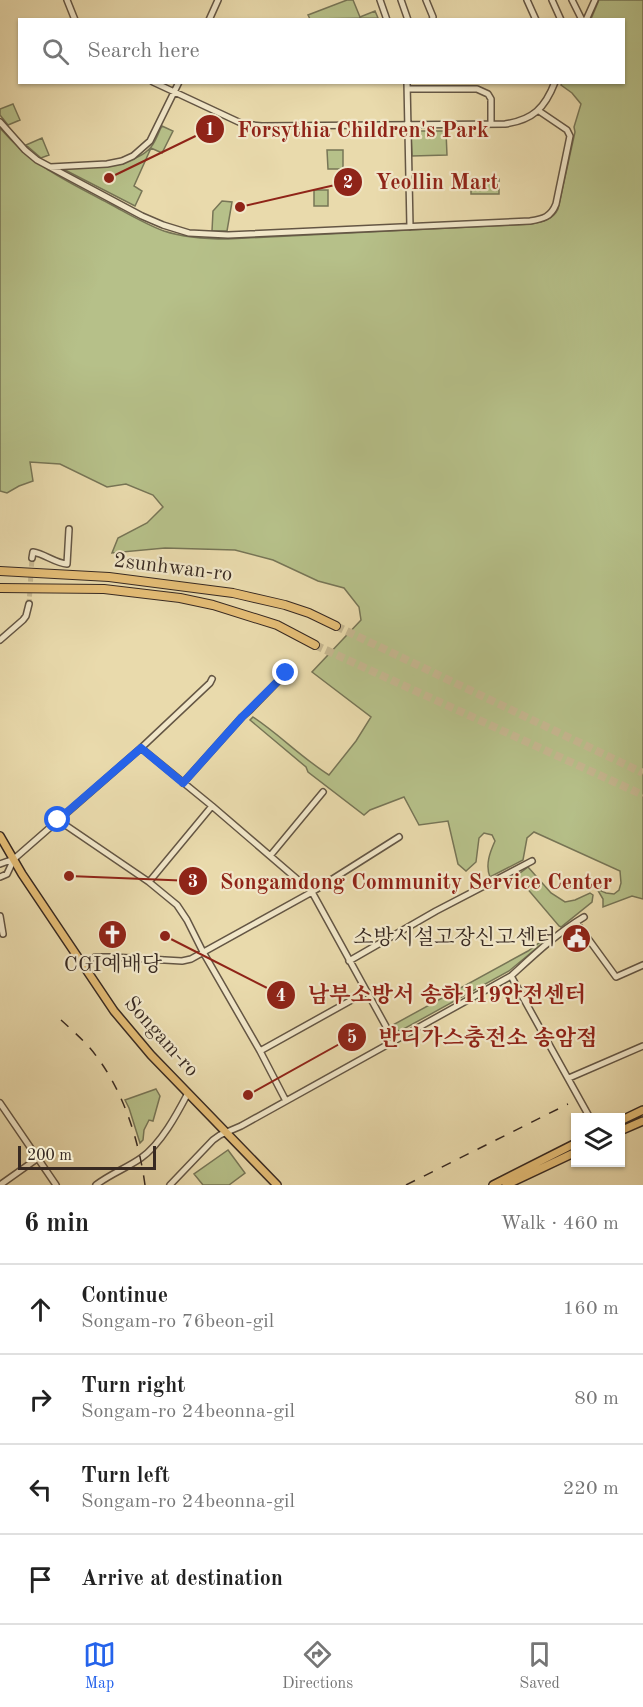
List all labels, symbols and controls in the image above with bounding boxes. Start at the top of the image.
search box [18,18,625,84]
icon: search [39,35,72,68]
text: Search here [87,40,200,62]
callout: Forsythia Children's Park [195,109,501,149]
text: Forsythia Children's Park [237,120,489,142]
text: 1 [205,121,215,139]
callout: Yeollin Mart [333,162,510,202]
text: Yeollin Mart [376,172,498,194]
text: 2 [343,174,353,192]
street label: 2sunhwan-ro [112,550,234,586]
route end [272,659,298,685]
route start [44,806,70,832]
callout: Songamdong Community Service Center [178,861,624,901]
text: Songamdong Community Service Center [220,872,612,894]
text: 3 [188,873,198,891]
church icon: CGI예배당 [97,918,129,950]
public building icon: 소방시설고장신고센터 [561,922,593,954]
place label: 소방시설고장신고센터 [353,926,556,949]
place label: CGI예배당 [64,953,163,976]
callout: 남부소방서 송하119안전센터 [266,975,598,1015]
text: 남부소방서 송하119안전센터 [308,982,586,1007]
text: 4 [276,987,286,1005]
street label: Songam-ro [120,993,202,1081]
callout: 반디가스충전소 송암점 [337,1017,610,1057]
text: 반디가스충전소 송암점 [379,1025,597,1050]
text: 5 [347,1029,357,1047]
map controls [571,1113,625,1167]
button: layers [571,1113,625,1167]
scale bar [18,1143,156,1170]
text: 200 m [27,1148,72,1164]
text: 6 min [24,1211,89,1237]
text: Walk · 460 m [500,1214,619,1234]
text: Continue [81,1285,168,1307]
icon: ahead [24,1293,57,1326]
text: 160 m [563,1299,619,1319]
text: Songam-ro 76beon-gil [81,1312,274,1332]
text: Turn right [81,1375,185,1397]
icon: right [24,1383,57,1416]
text: 80 m [574,1389,619,1409]
text: Songam-ro 24beonna-gil [81,1402,295,1422]
text: Turn left [81,1465,170,1487]
icon: left [24,1473,57,1506]
text: 220 m [563,1479,619,1499]
text: Songam-ro 24beonna-gil [81,1492,295,1512]
icon: arrive [24,1563,57,1596]
text: Arrive at destination [81,1568,283,1590]
tab: Map [83,1638,116,1694]
tab: Directions [282,1638,353,1694]
tab: Saved [519,1638,560,1694]

